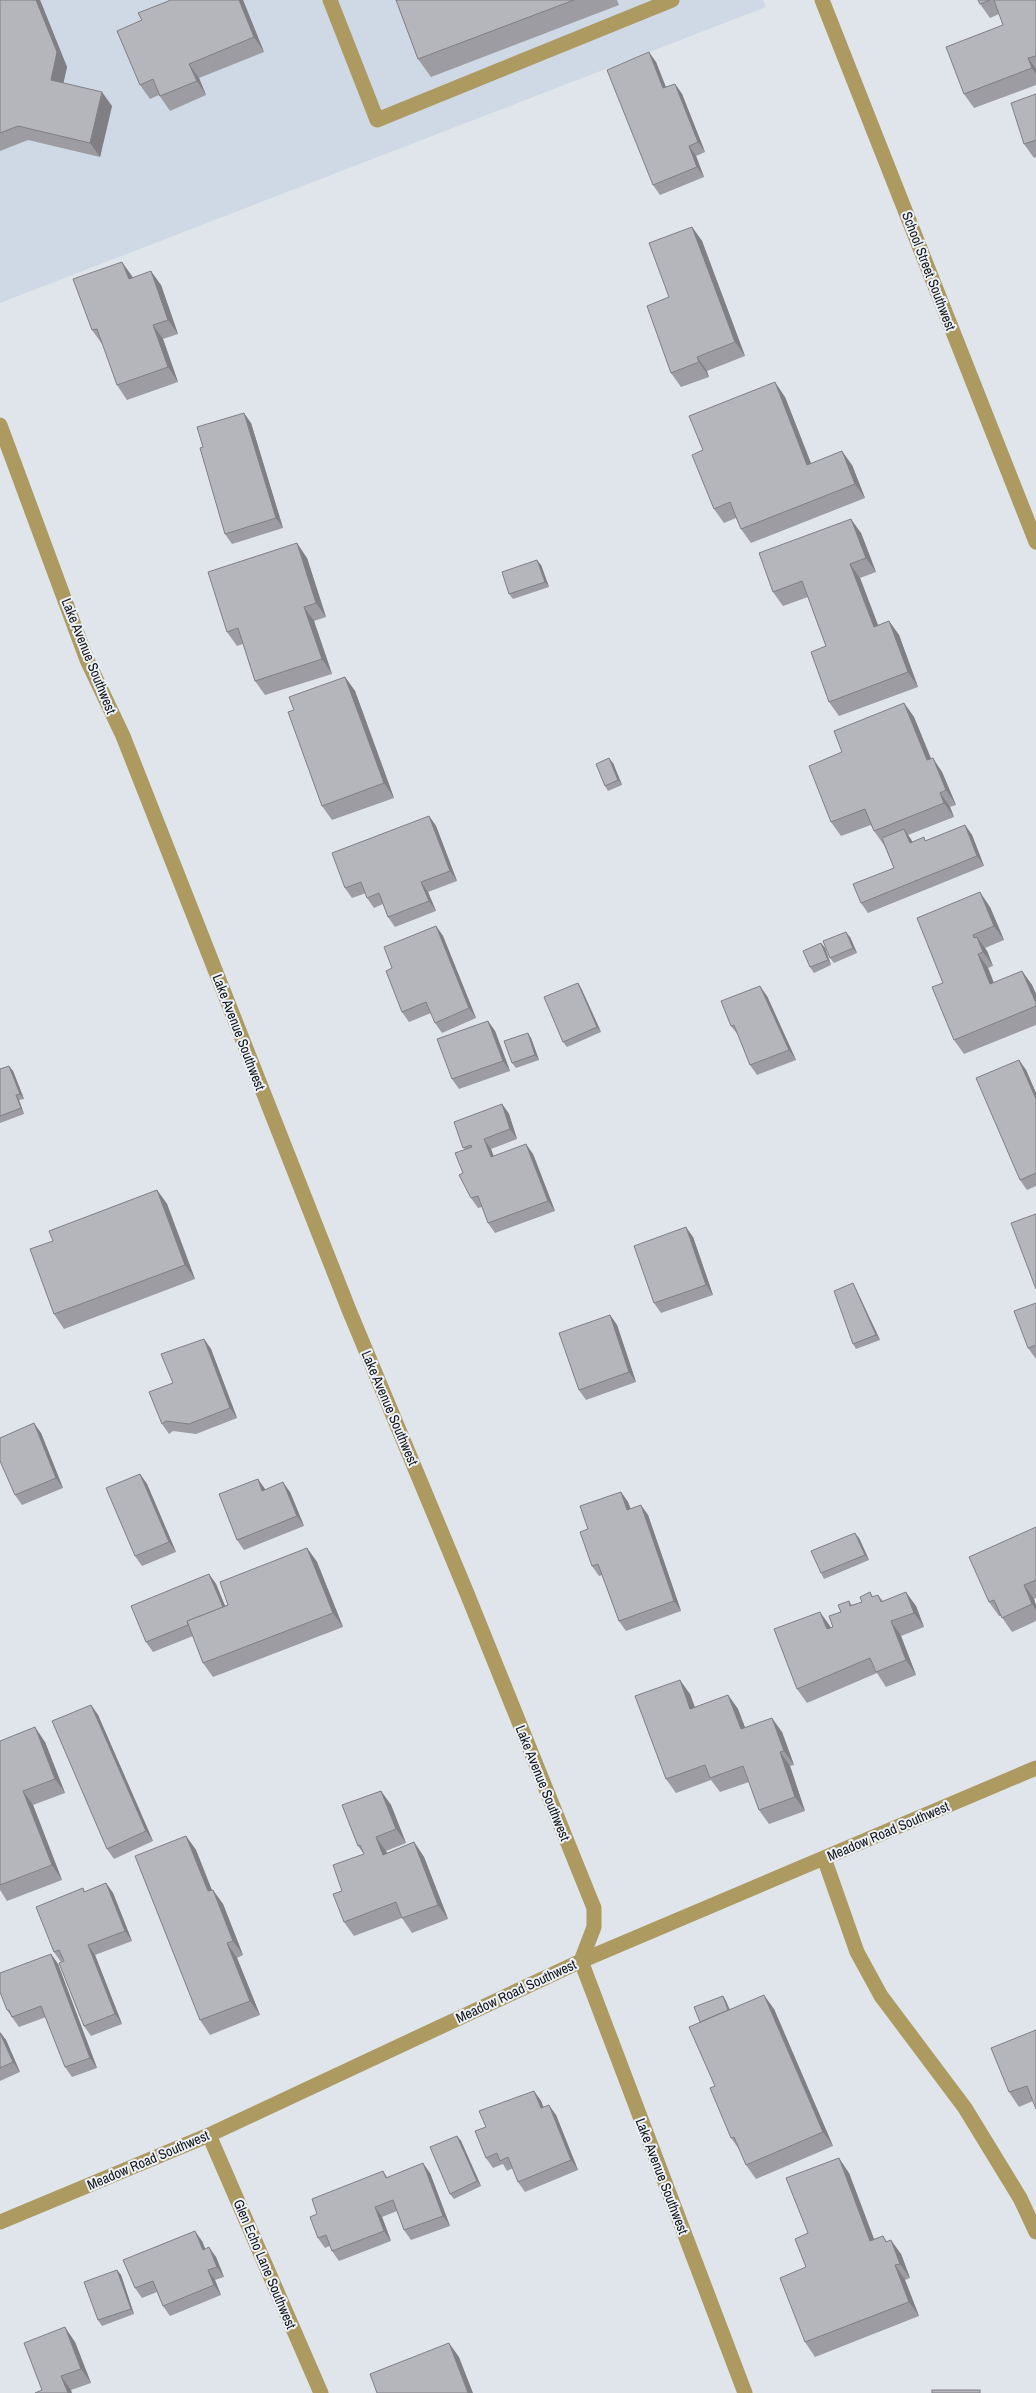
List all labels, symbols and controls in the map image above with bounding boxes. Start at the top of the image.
street label: School Street Southwest [898,209,960,333]
street label: Lake Avenue Southwest [58,596,120,716]
street label: Lake Avenue Southwest [209,971,269,1093]
street label: Lake Avenue Southwest [358,1348,422,1468]
street label: Lake Avenue Southwest [512,1723,574,1843]
street label: Meadow Road Southwest [824,1797,952,1865]
street label: Meadow Road Southwest [453,1955,579,2027]
street label: Lake Avenue Southwest [632,2115,692,2237]
street label: Meadow Road Southwest [84,2126,212,2194]
street label: Glen Echo Lane Southwest [230,2196,300,2332]

